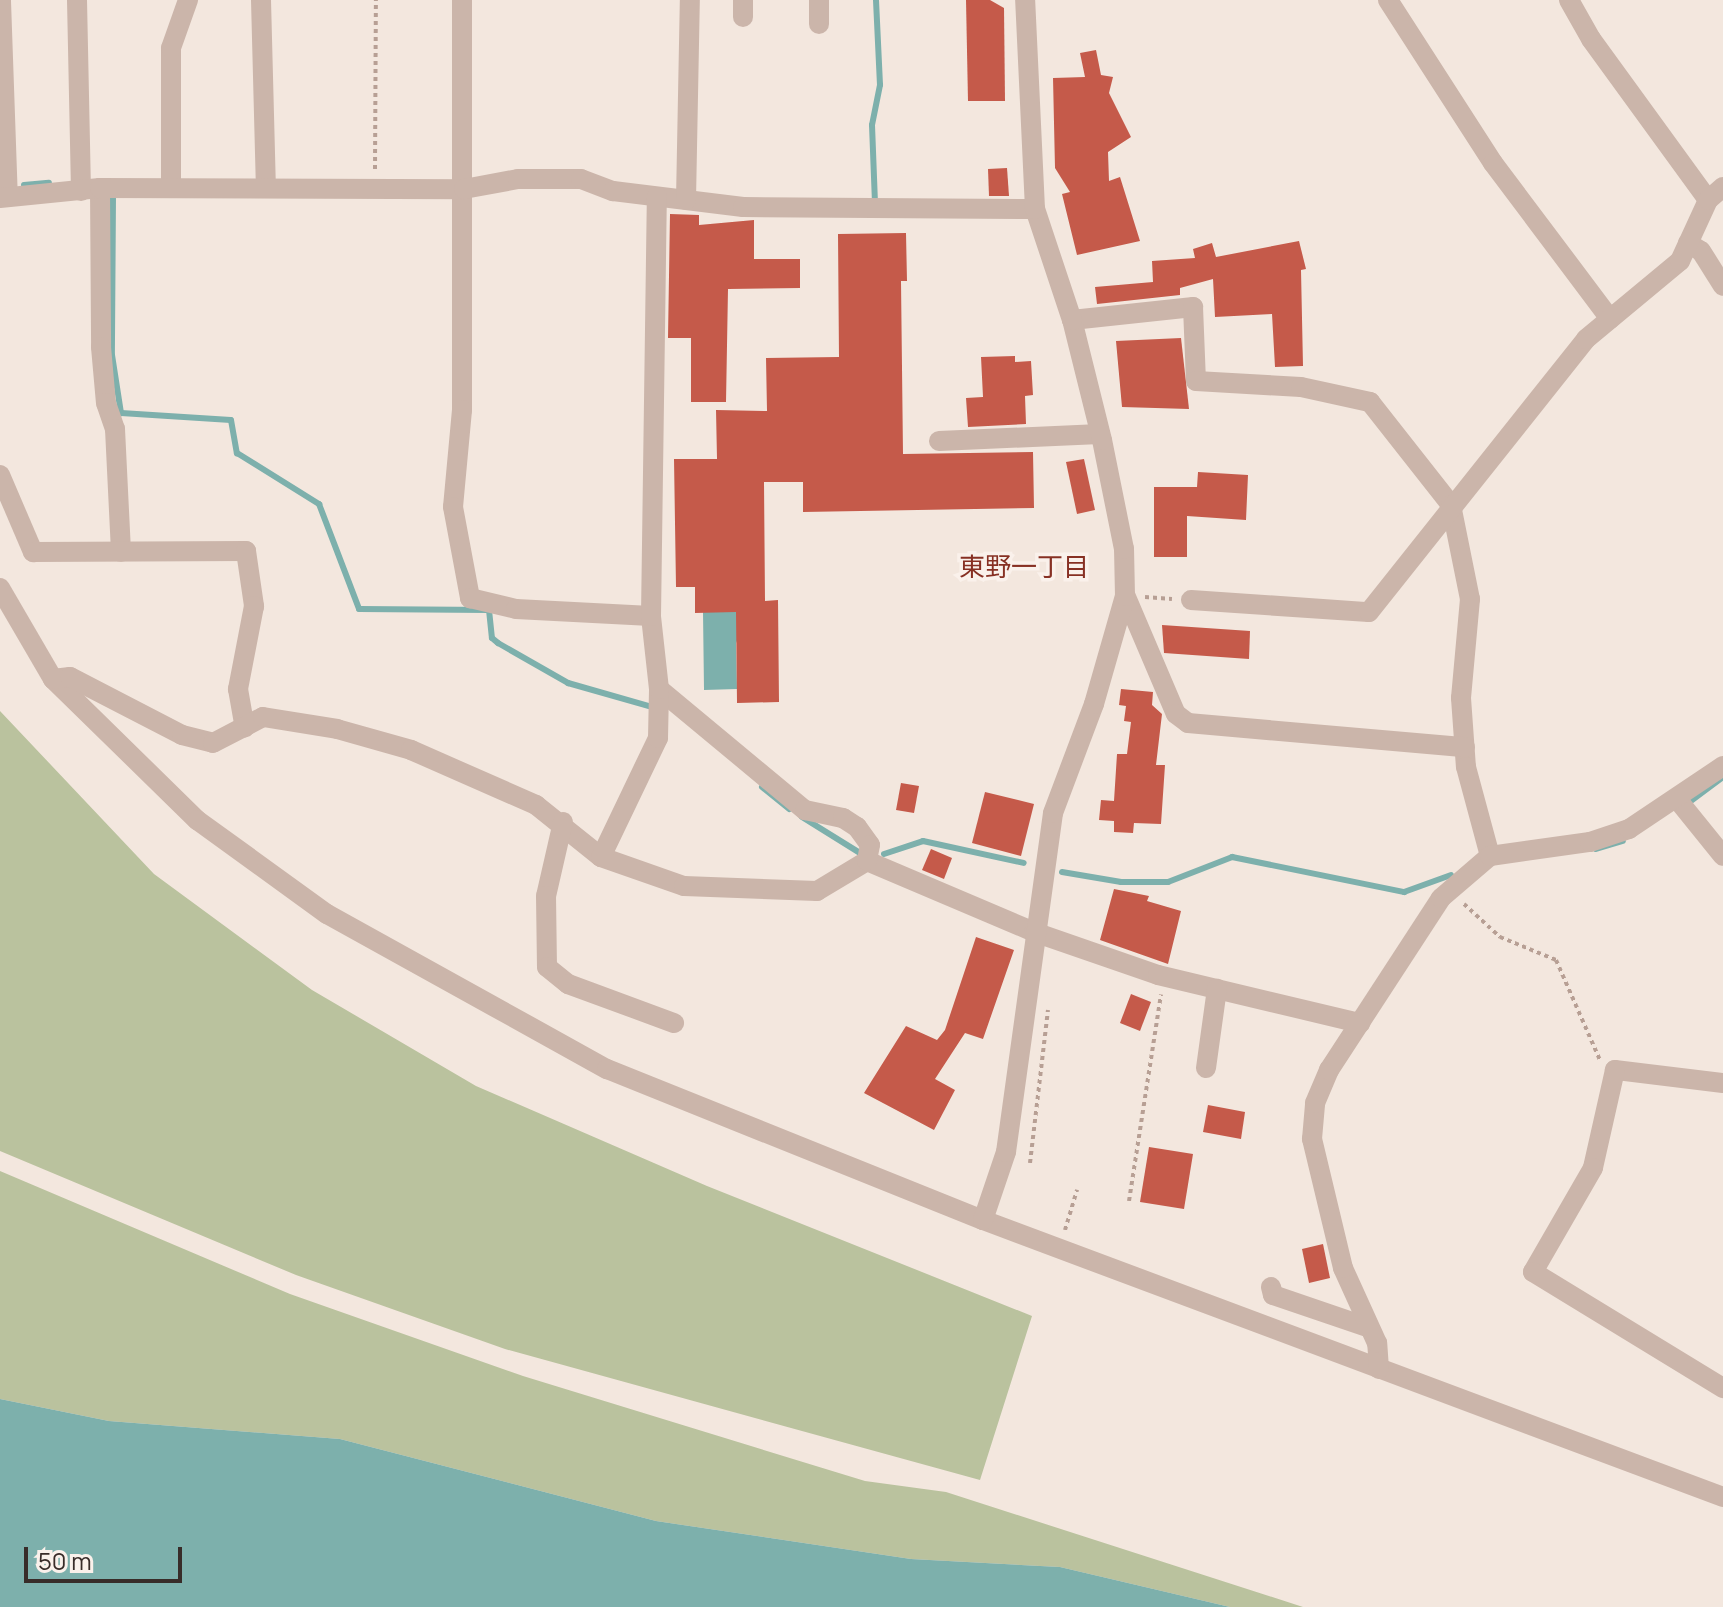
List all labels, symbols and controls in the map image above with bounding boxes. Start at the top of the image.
district label: 東野一丁目 [959,551,1089,583]
scale bar [28,1531,186,1581]
text: 50 m [38,1544,92,1577]

